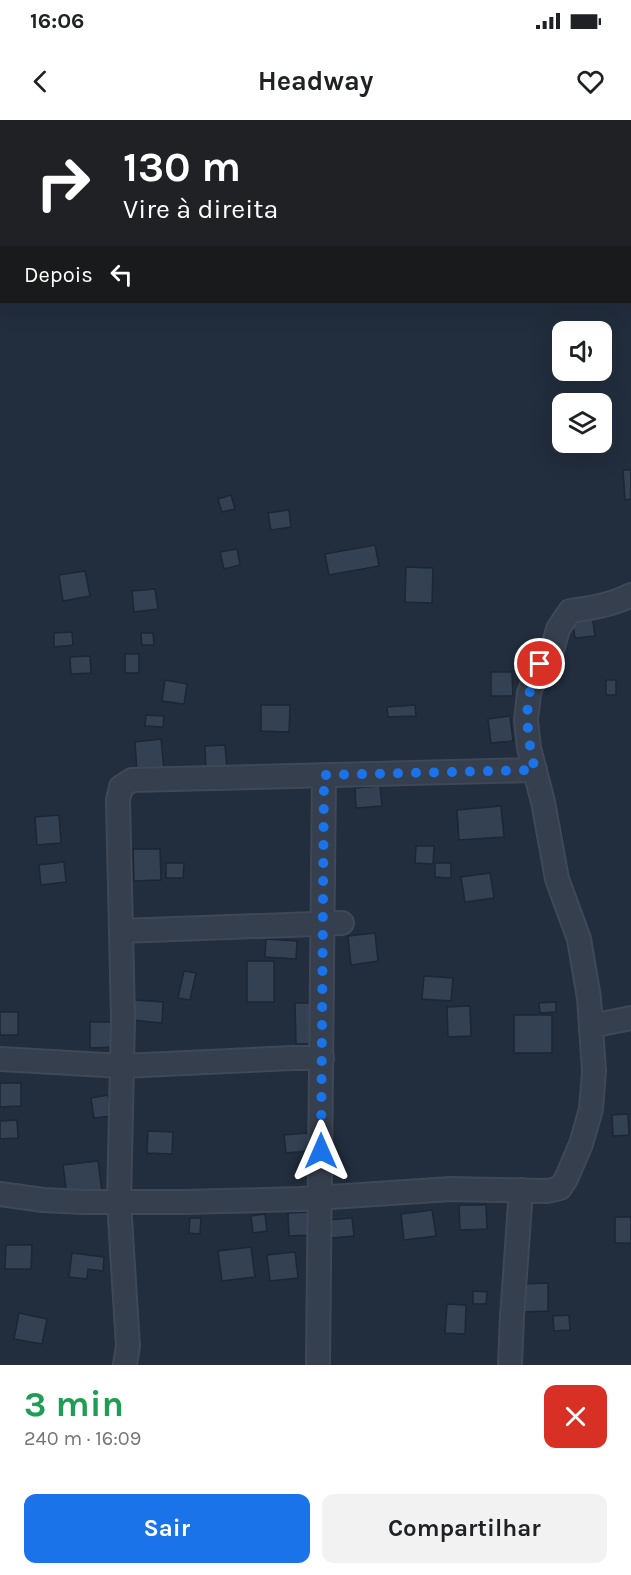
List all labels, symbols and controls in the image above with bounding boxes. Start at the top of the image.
text: 16:06 [30,8,84,34]
icon: back [24,65,57,98]
text: Headway [258,65,373,97]
icon: heart [574,65,607,98]
text: 130 m [123,142,241,192]
icon: right [24,144,102,222]
text: Vire à direita [123,193,278,225]
icon: left [105,258,138,291]
text: Depois [24,262,93,288]
map controls [552,321,612,453]
button: sound [552,321,612,381]
button: layers [552,393,612,453]
pin [514,638,565,689]
icon: arrive [523,647,556,680]
position arrow [289,1119,353,1183]
text: 3 min [24,1383,124,1425]
button: close [544,1385,607,1448]
text: 240 m · 16:09 [24,1427,141,1450]
button: Sair [24,1494,310,1563]
button: Compartilhar [322,1494,607,1563]

